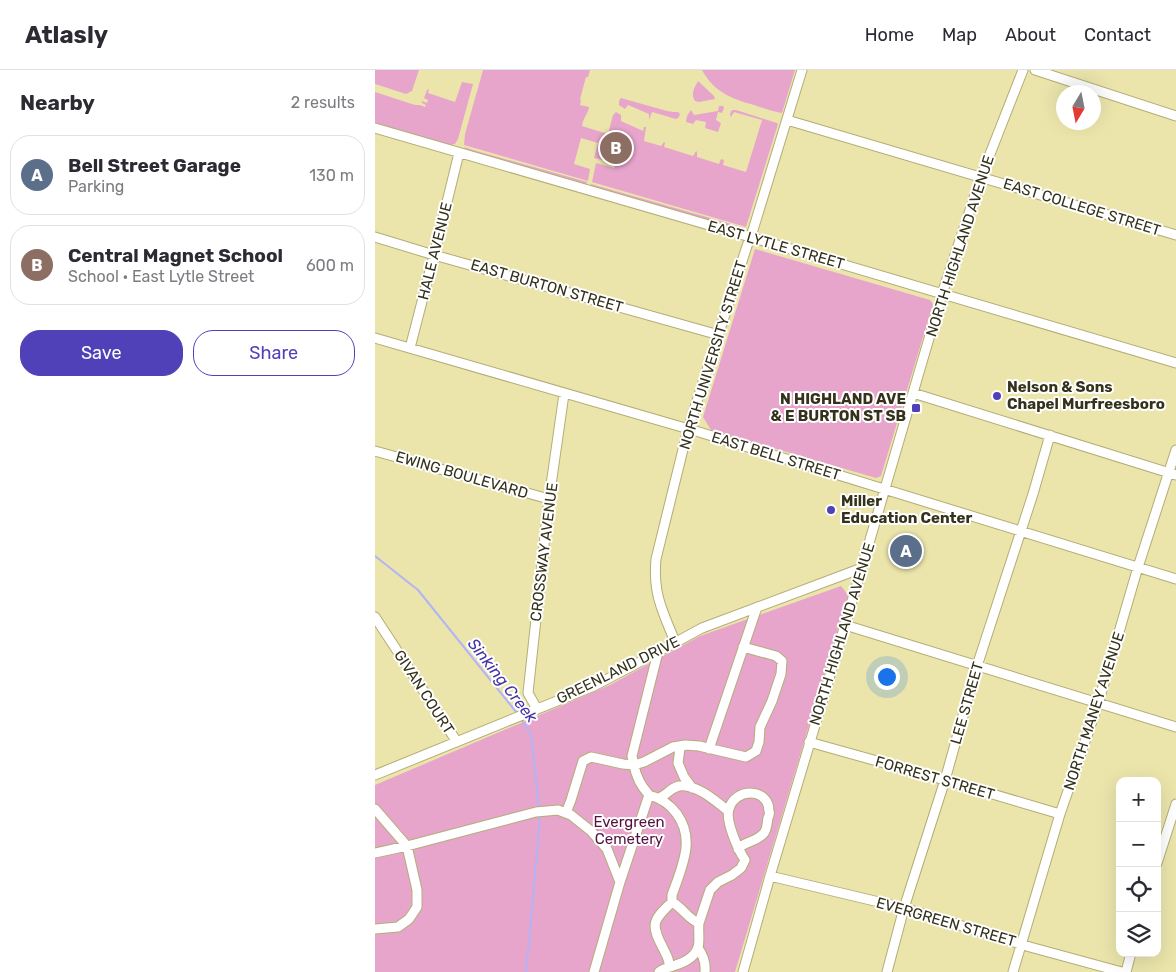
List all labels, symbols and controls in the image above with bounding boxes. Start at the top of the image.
text: Atlasly [25,21,108,49]
text: Home [865,24,914,46]
text: Map [942,24,977,46]
text: About [1005,24,1056,46]
text: Contact [1084,24,1151,46]
north arrow [1056,85,1101,130]
text: Nearby [20,90,95,115]
text: 2 results [291,93,355,112]
pin: B [600,129,632,167]
street label: NORTH HIGHLAND AVENUE [922,153,998,339]
text: Bell Street Garage [68,154,241,177]
text: A [31,166,43,185]
text: 130 m [309,166,354,185]
street label: EAST COLLEGE STREET [1001,174,1163,240]
text: Parking [68,177,124,196]
street label: HALE AVENUE [414,200,456,302]
street label: EAST LYTLE STREET [706,217,847,273]
text: Central Magnet School [68,244,283,267]
text: B [31,256,43,275]
text: 600 m [306,256,354,275]
street label: EAST BURTON STREET [469,256,626,316]
street label: NORTH UNIVERSITY STREET [676,258,750,452]
text: School · East Lytle Street [68,267,254,286]
button: Save [20,330,183,376]
button: Share [193,330,355,376]
place label: Nelson & Sons Chapel Murfreesboro [1007,378,1165,413]
place label: N HIGHLAND AVE & E BURTON ST SB [771,390,906,425]
marker: Nelson & Sons Chapel Murfreesboro [991,390,1003,402]
marker: N HIGHLAND AVE & E BURTON ST SB [910,402,922,414]
street label: EAST BELL STREET [709,428,843,484]
street label: EWING BOULEVARD [394,447,530,503]
street label: CROSSWAY AVENUE [527,481,561,623]
place label: Miller Education Center [841,492,972,527]
marker: Miller Education Center [825,504,837,516]
pin: A [890,532,922,570]
street label: NORTH HIGHLAND AVENUE [806,541,878,727]
street label: NORTH MANEY AVENUE [1060,629,1128,793]
street label: GREENLAND DRIVE [553,632,683,708]
water label: Sinking Creek [464,634,542,727]
street label: GIVAN COURT [390,647,458,738]
street label: LEE STREET [947,659,987,746]
your location [874,664,900,690]
street label: FORREST STREET [873,752,997,804]
map controls [1116,777,1161,957]
button: + [1116,777,1161,822]
park label: Evergreen Cemetery [593,813,665,848]
button: − [1116,822,1161,867]
button: locate [1116,867,1161,912]
street label: EVERGREEN STREET [874,893,1018,951]
button: layers [1116,912,1161,957]

